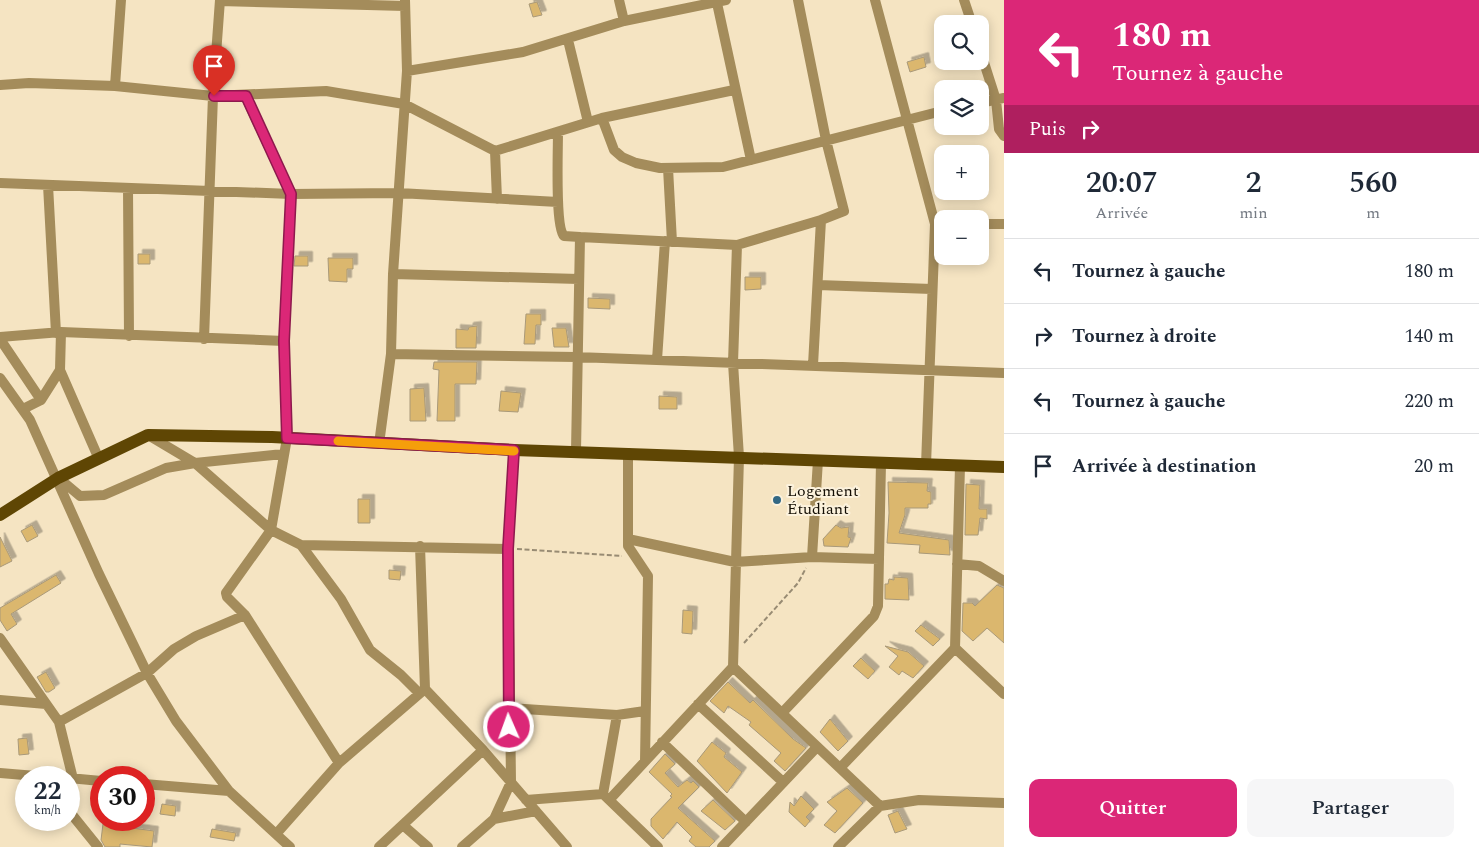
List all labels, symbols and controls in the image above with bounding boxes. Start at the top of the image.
text: 180 m [1112,9,1211,62]
map controls [934,15,989,265]
button: search [934,15,989,70]
icon: left [1029,20,1094,85]
pin [193,45,235,96]
icon: arrive [200,52,228,80]
text: Tournez à gauche [1112,57,1283,90]
button: layers [934,80,989,135]
text: Puis [1029,115,1066,144]
icon: right [1076,115,1104,143]
button: + [934,145,989,200]
text: 20:07 [1086,160,1158,206]
text: 2 [1245,160,1261,206]
text: 560 [1349,160,1397,206]
text: Arrivée [1095,201,1148,225]
text: min [1239,201,1267,225]
text: m [1366,201,1380,225]
button: − [934,210,989,265]
icon: left [1029,257,1057,285]
text: Tournez à gauche [1072,257,1225,286]
text: 180 m [1404,257,1454,286]
icon: right [1029,322,1057,350]
text: Tournez à droite [1072,322,1216,351]
text: 140 m [1404,322,1454,351]
icon: left [1029,387,1057,415]
text: Tournez à gauche [1072,387,1225,416]
text: 220 m [1404,387,1454,416]
icon: arrive [1029,452,1057,480]
text: Arrivée à destination [1072,452,1256,481]
text: 20 m [1414,452,1454,481]
place label: Logement Étudiant [787,479,859,521]
marker: Logement Étudiant [771,494,783,506]
position arrow [482,700,534,752]
speed limit sign: 30 [90,766,155,831]
text: 22 [33,773,62,811]
button: Quitter [1029,779,1237,837]
button: Partager [1247,779,1454,837]
text: km/h [34,801,61,820]

